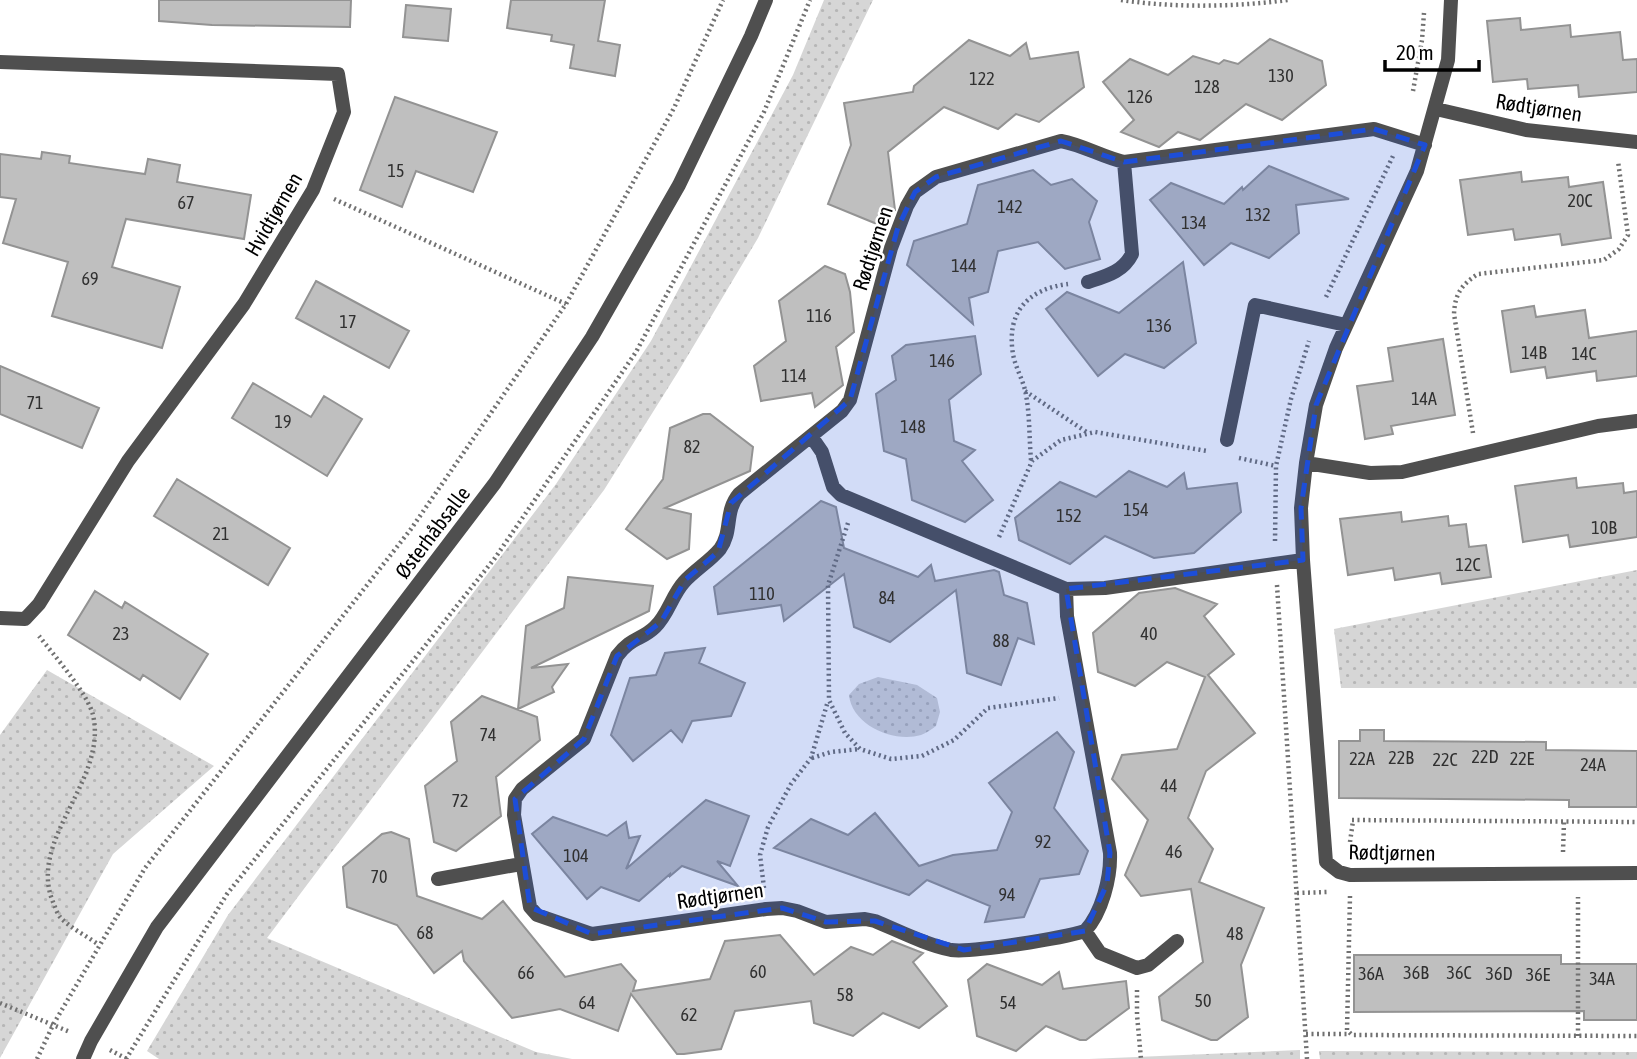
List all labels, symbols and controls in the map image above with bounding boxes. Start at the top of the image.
scale bar [1385,28,1480,72]
text: 20 m [1396,40,1434,64]
house number: 130 [1268,65,1294,86]
house number: 122 [969,68,995,89]
house number: 128 [1194,76,1220,97]
house number: 126 [1127,86,1153,107]
street label: Rødtjørnen [1494,88,1584,126]
house number: 15 [388,160,404,181]
street label: Hvidtjørnen [239,168,307,260]
house number: 20C [1567,190,1593,211]
house number: 67 [178,192,194,213]
house number: 142 [997,196,1023,217]
street label: Rødtjørnen [847,203,897,293]
house number: 132 [1245,204,1271,225]
house number: 134 [1181,212,1207,233]
house number: 144 [951,255,977,276]
house number: 69 [82,268,98,289]
house number: 116 [806,305,832,326]
house number: 17 [340,311,356,332]
house number: 136 [1146,315,1172,336]
house number: 14B [1521,342,1547,363]
house number: 14C [1571,343,1597,364]
house number: 146 [929,350,955,371]
house number: 114 [781,365,807,386]
house number: 14A [1411,388,1437,409]
house number: 71 [27,392,43,413]
house number: 19 [275,411,291,432]
house number: 148 [900,416,926,437]
house number: 82 [684,436,700,457]
street label: Østerhåbsalle [390,481,474,583]
house number: 154 [1123,499,1149,520]
house number: 152 [1056,505,1082,526]
house number: 10B [1591,517,1617,538]
house number: 21 [213,523,229,544]
house number: 12C [1455,554,1481,575]
house number: 110 [749,583,775,604]
house number: 84 [879,587,895,608]
house number: 23 [113,623,129,644]
house number: 40 [1141,623,1157,644]
house number: 88 [993,630,1009,651]
house number: 74 [480,724,496,745]
house number: 22D [1472,746,1499,767]
house number: 22B [1388,747,1414,768]
house number: 22A [1349,748,1375,769]
house number: 22E [1510,748,1535,769]
house number: 22C [1432,749,1458,770]
house number: 24A [1580,754,1606,775]
house number: 44 [1161,775,1177,796]
house number: 72 [452,790,468,811]
house number: 92 [1035,831,1051,852]
street label: Rødtjørnen [1348,839,1436,865]
house number: 46 [1166,841,1182,862]
house number: 104 [563,845,589,866]
house number: 70 [371,866,387,887]
street label: Rødtjørnen [675,877,765,913]
house number: 94 [999,884,1015,905]
house number: 68 [417,922,433,943]
house number: 48 [1227,923,1243,944]
house number: 60 [750,961,766,982]
house number: 66 [518,962,534,983]
house number: 36B [1403,962,1429,983]
house number: 36C [1446,962,1472,983]
house number: 36A [1358,963,1384,984]
house number: 36D [1486,963,1513,984]
house number: 36E [1526,964,1551,985]
house number: 34A [1589,968,1615,989]
house number: 58 [837,984,853,1005]
house number: 50 [1195,990,1211,1011]
house number: 64 [579,992,595,1013]
house number: 54 [1000,992,1016,1013]
house number: 62 [681,1004,697,1025]

